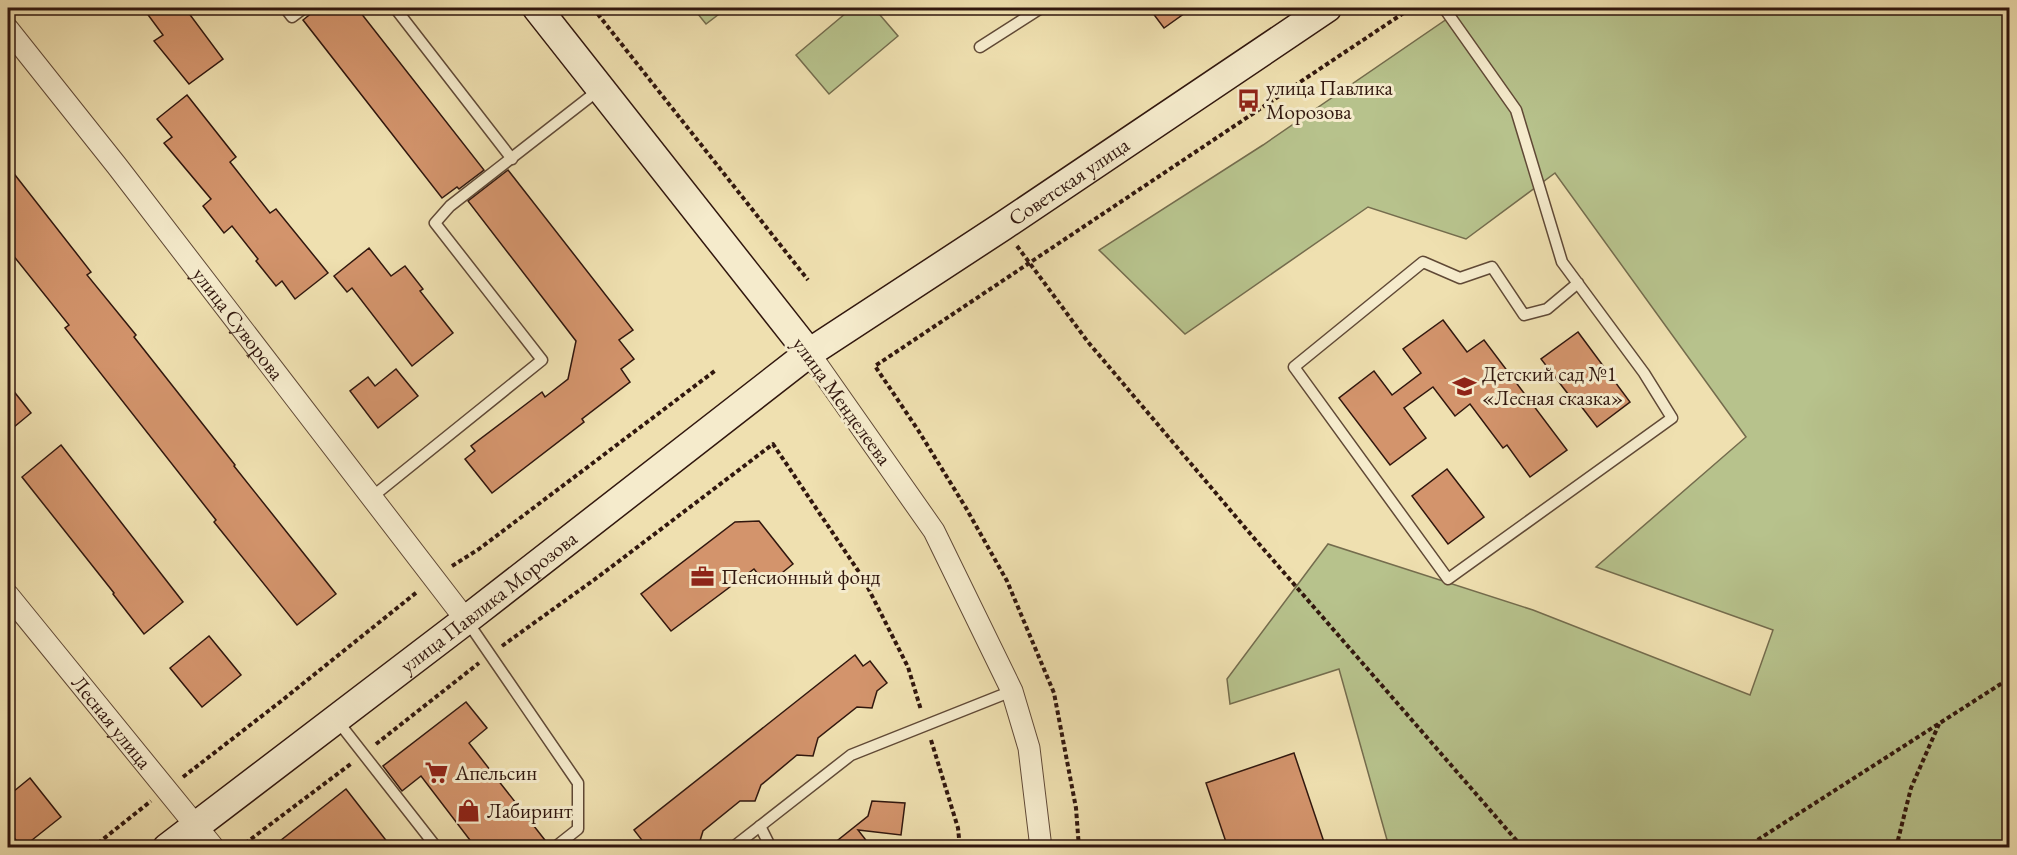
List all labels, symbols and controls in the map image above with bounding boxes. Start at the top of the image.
place label: улица Павлика Морозова [1266,74,1394,125]
bus stop icon: улица Павлика Морозова [1235,87,1261,113]
street label: Советская улица [1003,131,1135,232]
street label: улица Суворова [187,262,291,386]
street label: улица Менделеева [787,331,898,471]
place label: Детский сад №1 «Лесная сказка» [1482,360,1623,411]
school or university icon: Детский сад №1 «Лесная сказка» [1451,373,1477,399]
street label: улица Павлика Морозова [394,524,583,679]
place label: Пенсионный фонд [721,563,881,590]
office icon: Пенсионный фонд [690,564,716,590]
street label: Лесная улица [66,669,159,775]
place label: Апельсин [454,759,537,786]
supermarket icon: Апельсин [424,760,450,786]
place label: Лабиринт [487,797,573,824]
shop icon: Лабиринт [456,798,482,824]

